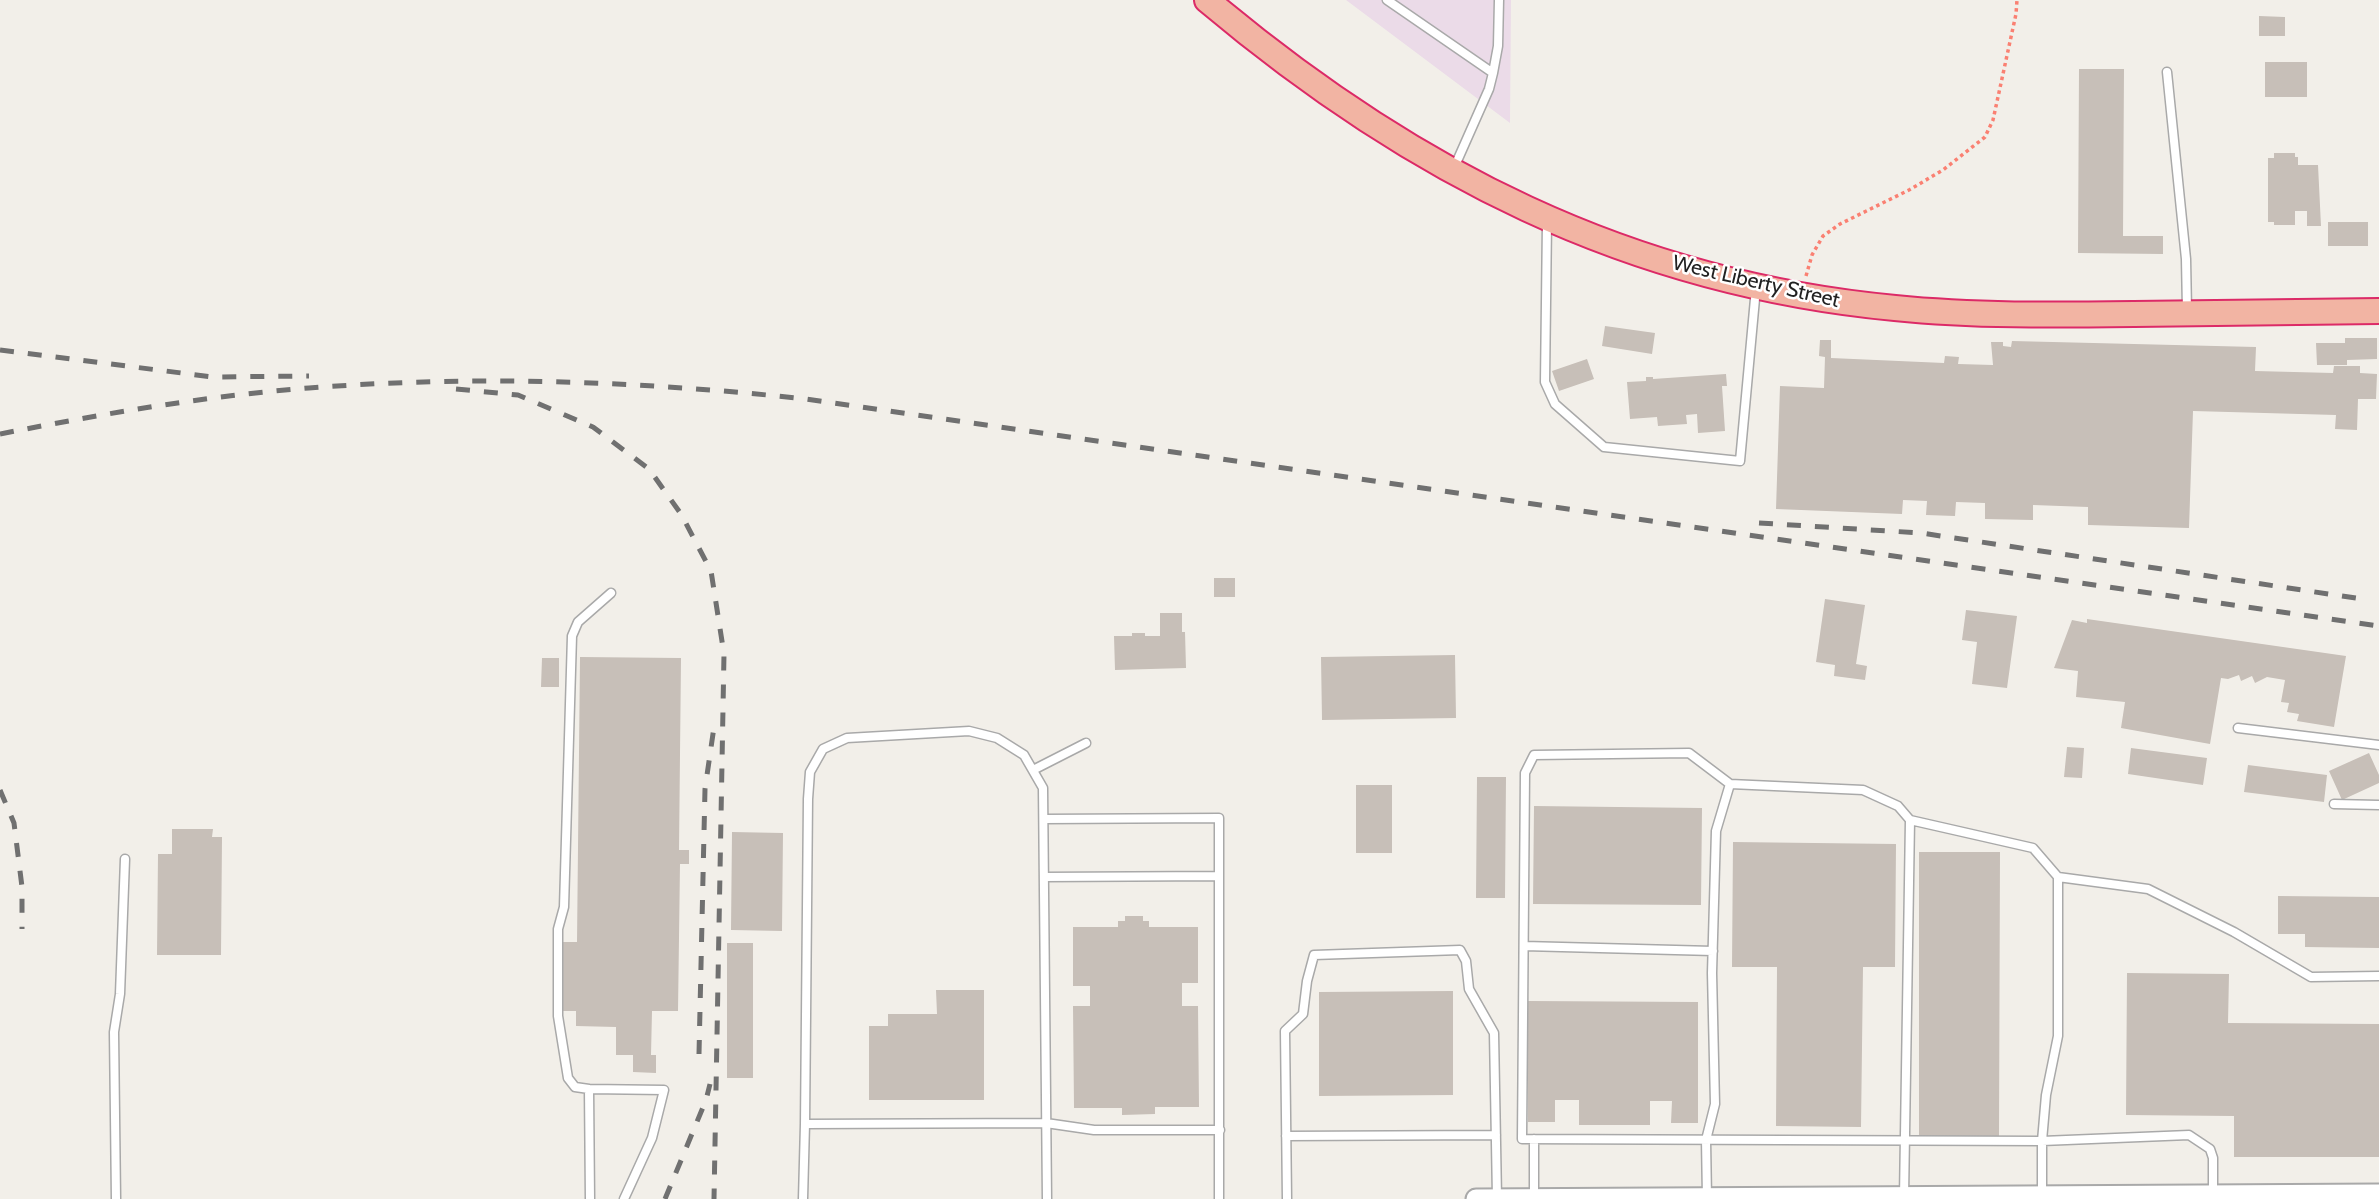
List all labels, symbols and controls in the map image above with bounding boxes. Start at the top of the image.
street label: West Liberty Street [1670,251,1842,313]

